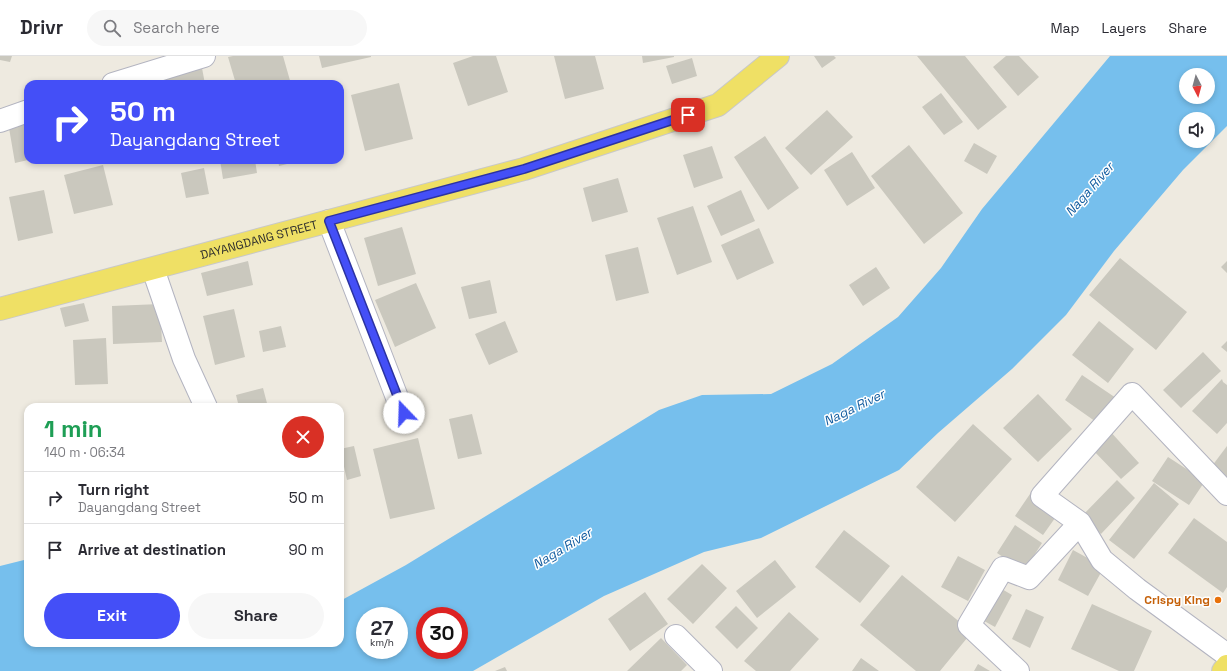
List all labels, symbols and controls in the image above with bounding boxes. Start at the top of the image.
search box [87,10,367,46]
text: Drivr [20,15,63,40]
icon: search [101,17,123,39]
text: Search here [133,18,220,37]
text: Map [1050,19,1080,37]
text: Layers [1102,19,1146,37]
text: Share [1168,19,1207,37]
north arrow [1179,68,1215,104]
map controls [1179,68,1215,148]
text: 50 m [110,93,176,129]
icon: right [44,96,96,148]
pin [671,98,705,132]
icon: arrive [677,104,699,126]
button: sound [1179,112,1215,148]
text: Dayangdang Street [110,128,280,151]
water label: Naga River [1061,157,1119,220]
street label: DAYANGDANG STREET [198,216,319,263]
water label: Naga River [821,384,889,430]
position arrow [383,392,425,434]
text: 1 min [44,413,103,444]
button: close [282,416,324,458]
text: 140 m · 06:34 [44,444,125,461]
text: Turn right [78,480,149,499]
icon: right [44,487,66,509]
text: 50 m [289,488,324,507]
text: Dayangdang Street [78,499,201,516]
water label: Naga River [530,523,597,573]
icon: arrive [44,539,66,561]
text: Arrive at destination [78,540,226,559]
text: 90 m [288,540,324,559]
place label: Crispy King [1144,592,1210,608]
button: Exit [44,593,180,639]
button: Share [188,593,324,639]
marker: Crispy King [1213,595,1223,605]
speed limit sign: 30 [416,607,468,659]
text: 27 [371,615,393,641]
text: km/h [370,636,394,649]

